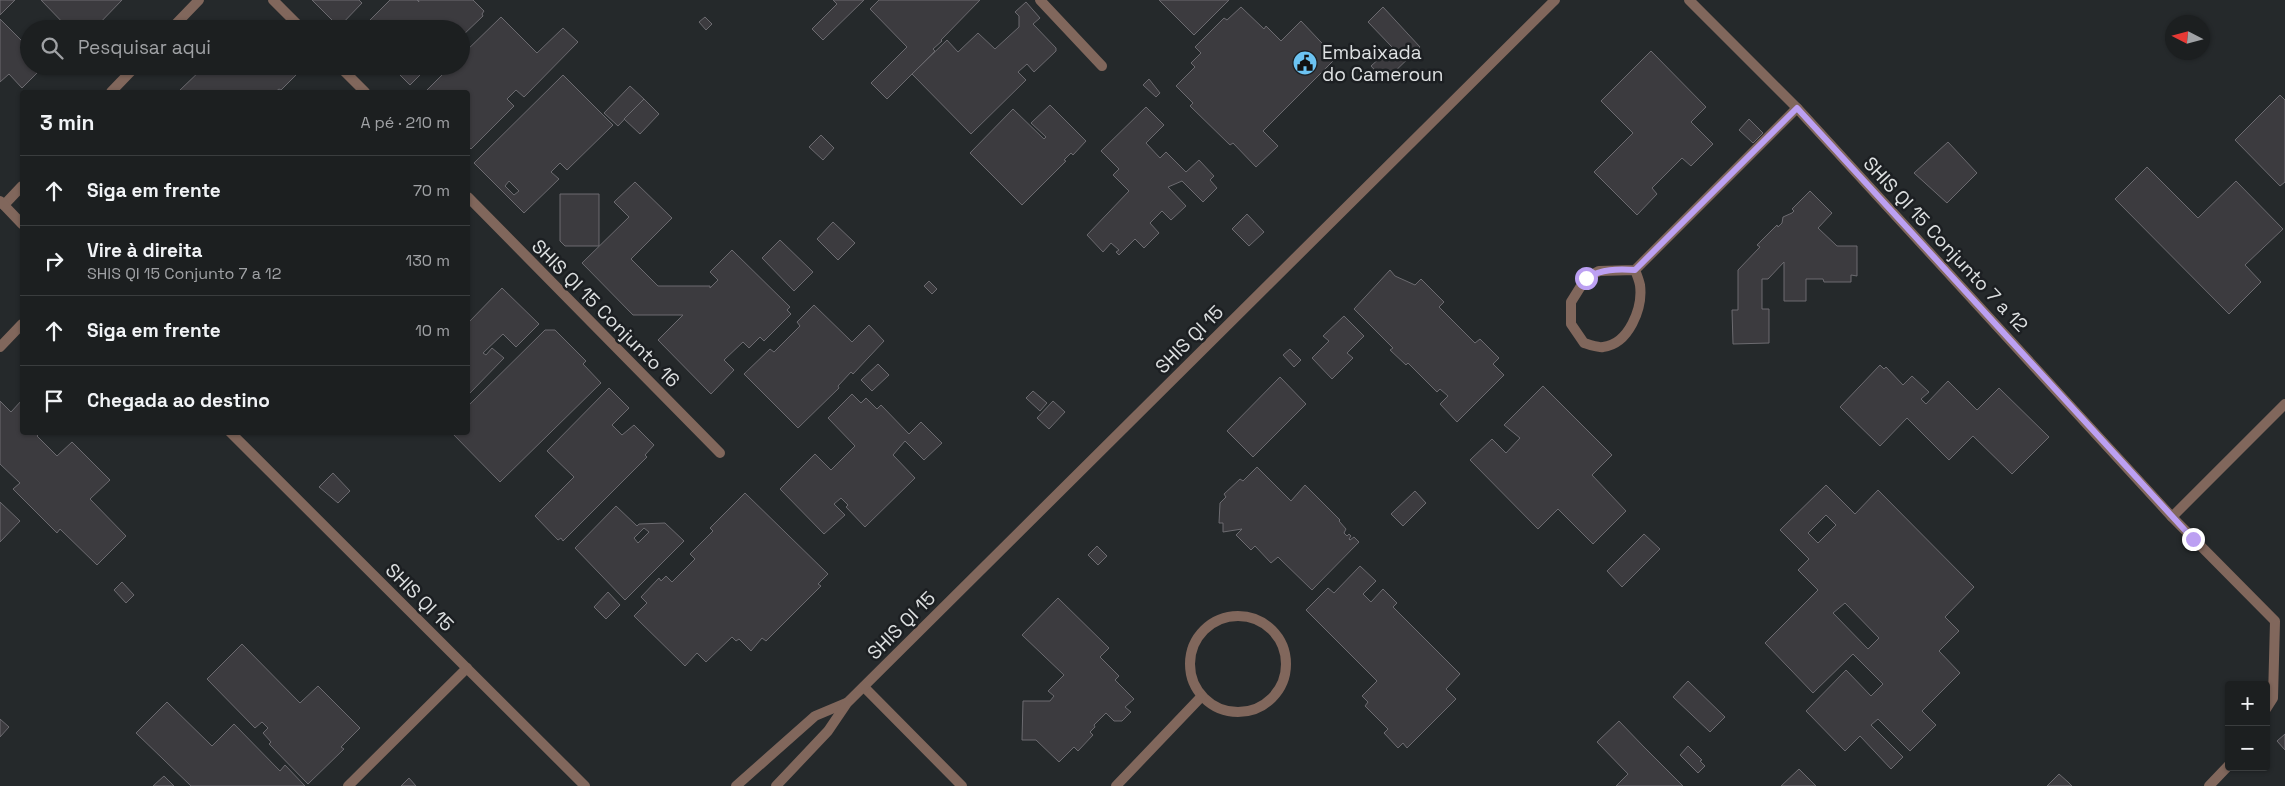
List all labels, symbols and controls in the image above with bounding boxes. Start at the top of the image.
north arrow [2165,15,2210,60]
search box [20,20,470,75]
icon: search [38,34,66,62]
text: Pesquisar aqui [78,35,211,60]
place label: Embaixada do Cameroun [1322,40,1443,87]
public building icon: Embaixada do Cameroun [1292,50,1318,76]
text: 3 min [40,109,95,136]
text: A pé · 210 m [361,112,450,133]
street label: SHIS QI 15 Conjunto 7 a 12 [1858,151,2033,337]
icon: ahead [40,177,68,205]
text: Siga em frente [87,178,221,203]
text: 70 m [413,180,450,201]
street label: SHIS QI 15 Conjunto 16 [526,234,685,393]
text: Vire à direita [87,238,203,263]
icon: right [40,247,68,275]
text: 130 m [406,250,450,271]
text: SHIS QI 15 Conjunto 7 a 12 [87,263,281,284]
route start [1575,267,1598,290]
street label: SHIS QI 15 [1150,300,1229,379]
icon: ahead [40,317,68,345]
text: Siga em frente [87,318,221,343]
text: 10 m [415,320,450,341]
icon: arrive [40,387,68,415]
text: Chegada ao destino [87,388,270,413]
route end [2182,528,2205,551]
street label: SHIS QI 15 [380,558,459,637]
street label: SHIS QI 15 [862,586,941,665]
map controls [2225,681,2270,771]
button: + [2225,681,2270,726]
button: − [2225,726,2270,771]

